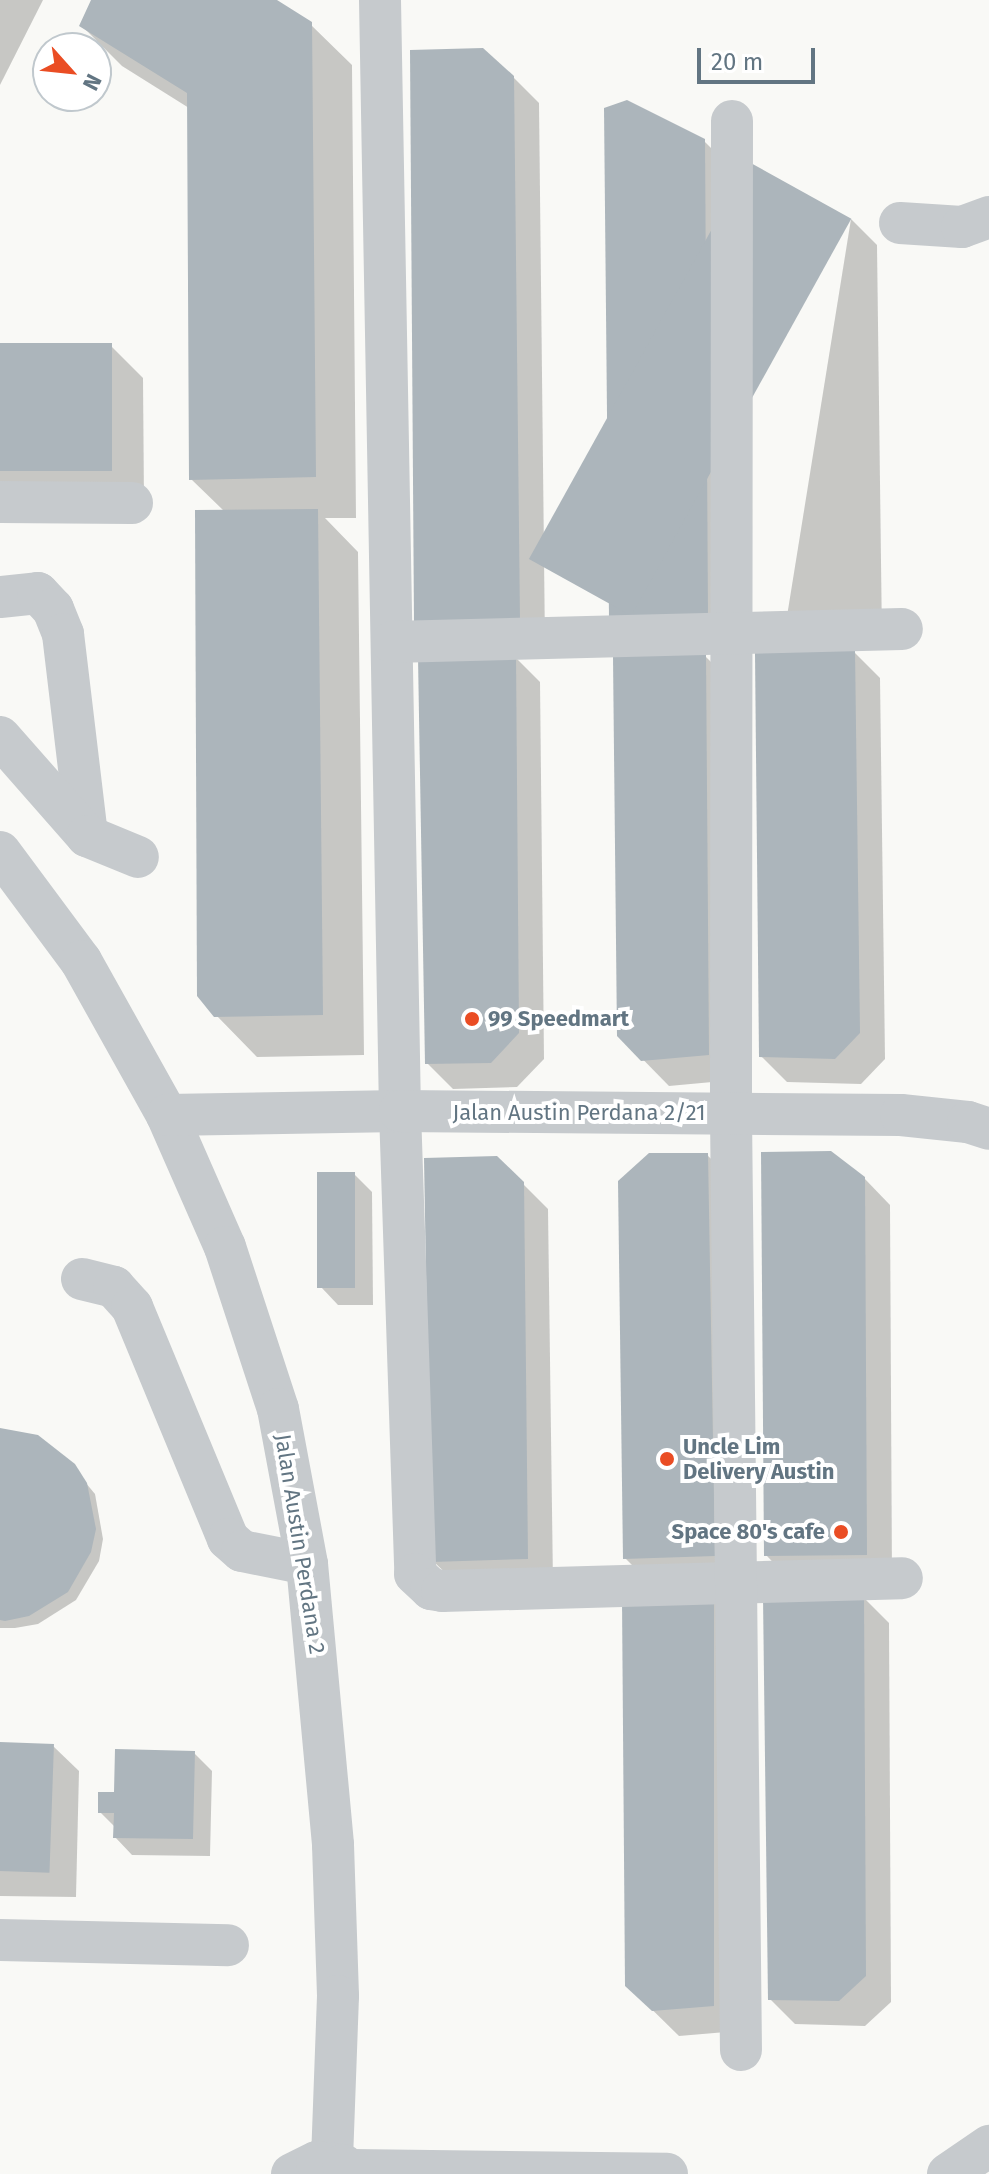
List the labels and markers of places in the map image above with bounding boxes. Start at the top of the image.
place label: 99 Speedmart [488,1006,629,1032]
marker: 99 Speedmart [463,1010,481,1028]
place label: Uncle Lim Delivery Austin [683,1433,834,1484]
marker: Uncle Lim Delivery Austin [658,1450,676,1468]
place label: Space 80's cafe [672,1519,825,1545]
marker: Space 80's cafe [832,1523,850,1541]

